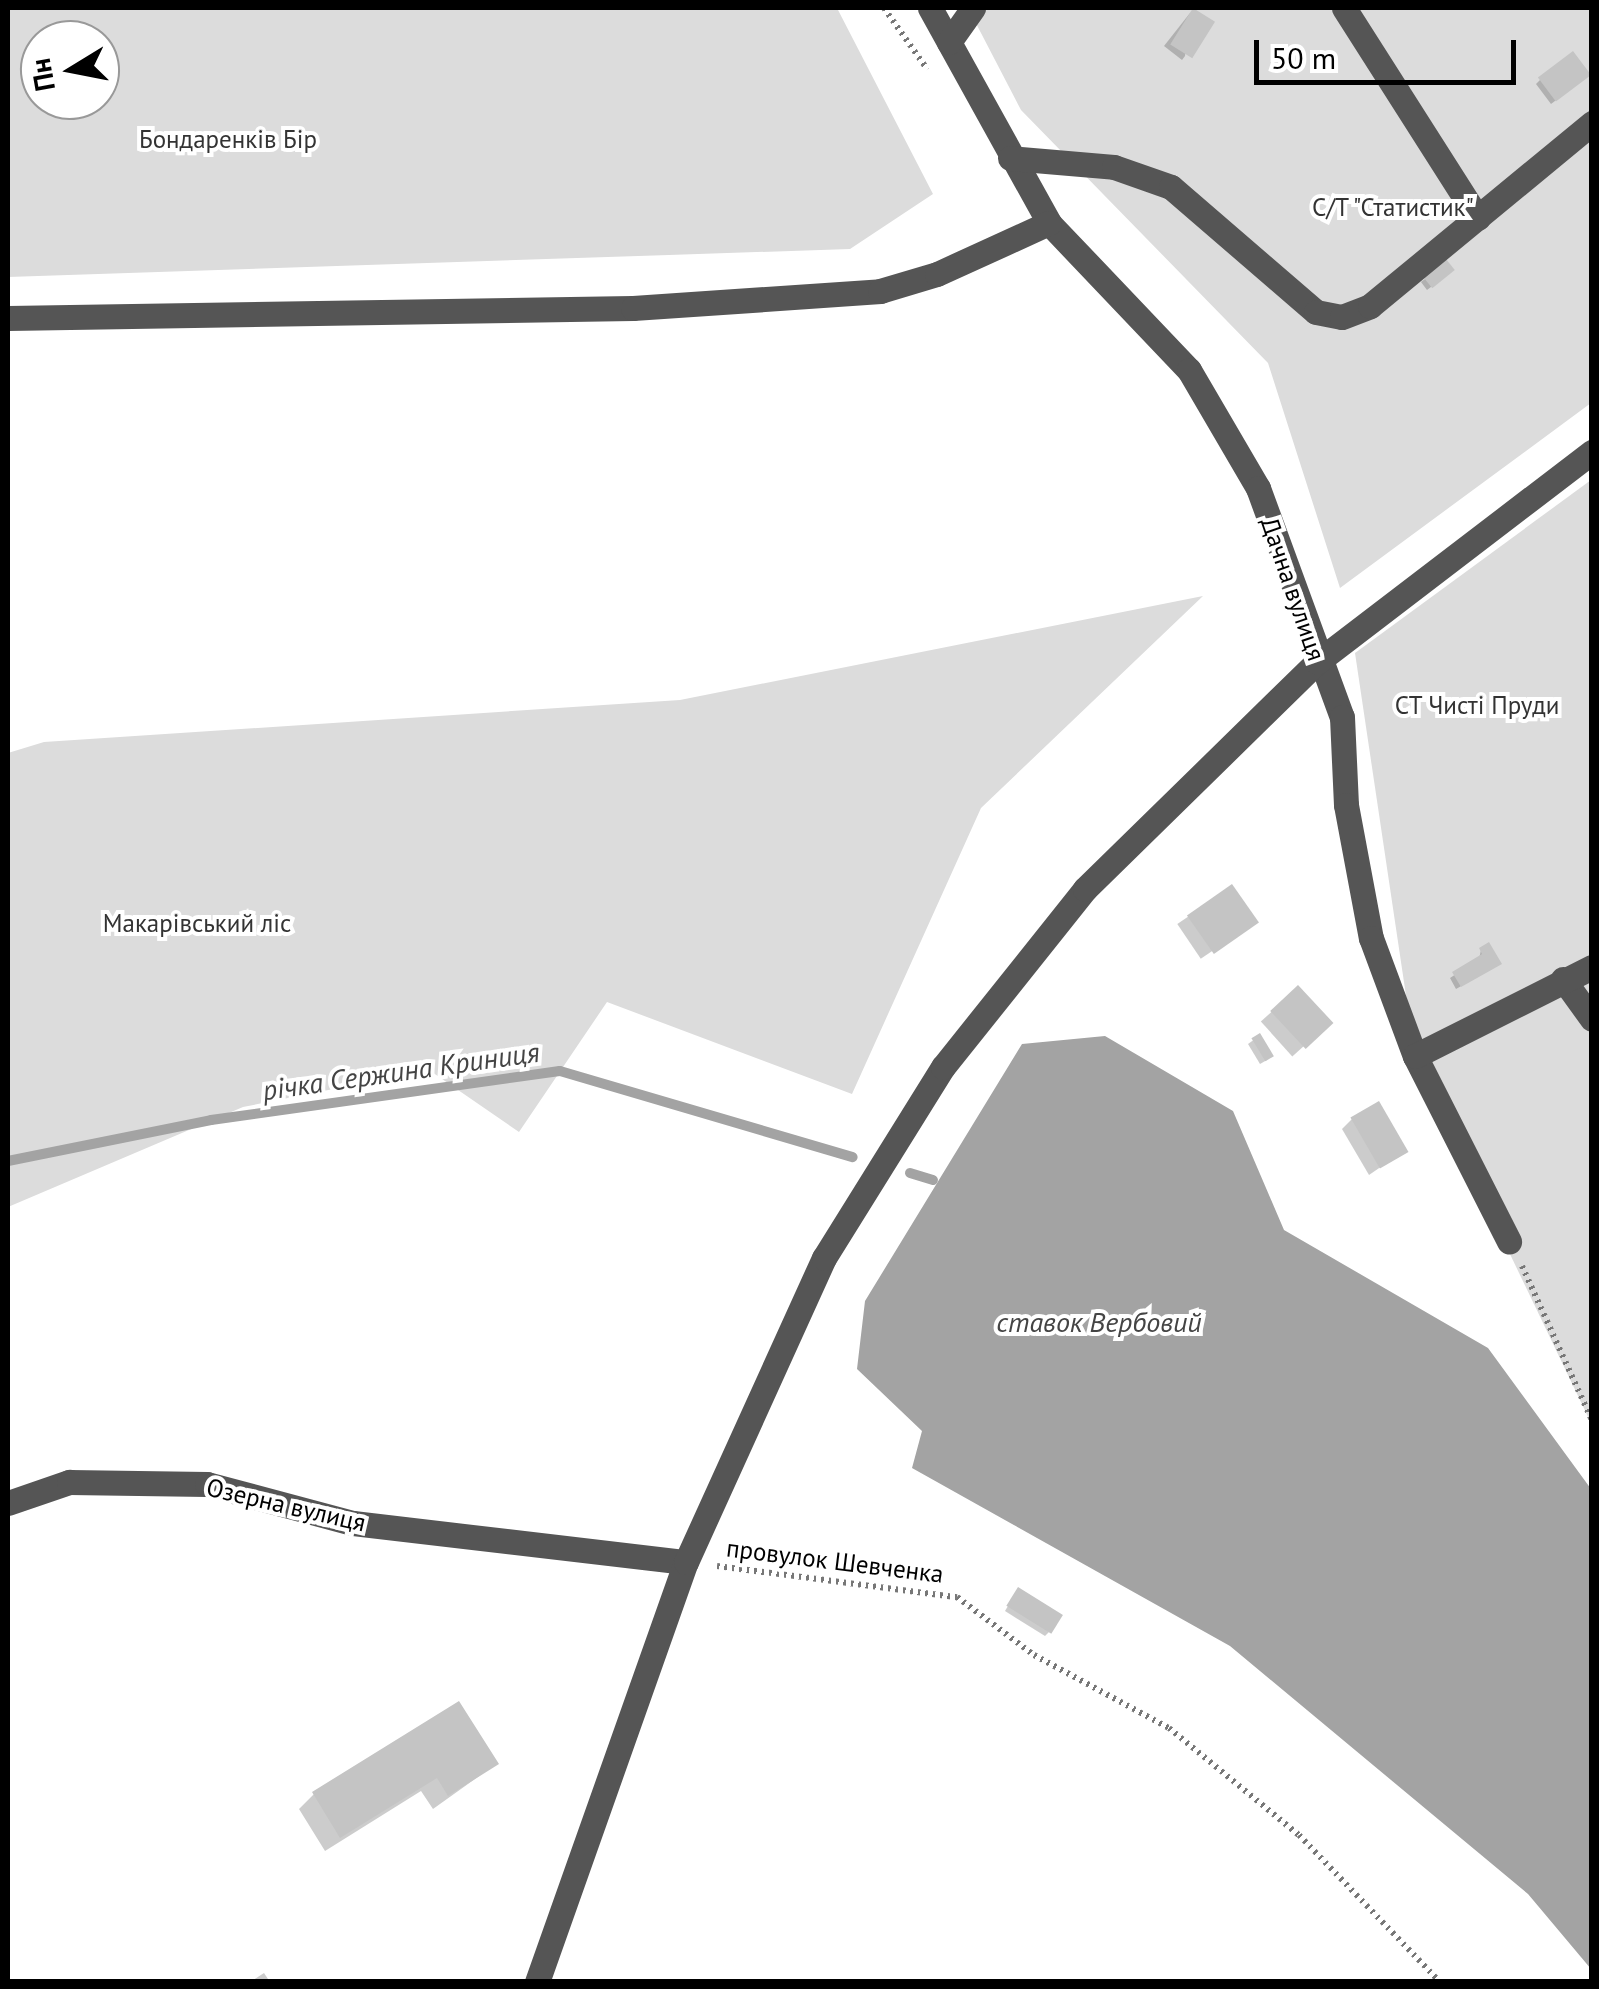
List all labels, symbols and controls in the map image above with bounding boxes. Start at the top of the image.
north arrow [20,20,120,120]
scale bar [1259,20,1522,82]
text: 50 m [1271,38,1336,77]
text: Пн [21,56,63,94]
park label: Бондаренків Бір [139,124,317,154]
park label: С/Т "Статистик" [1311,192,1475,222]
street label: Дачна вулиця [1254,513,1332,665]
park label: СТ Чисті Пруди [1394,690,1560,720]
park label: Макарівський ліс [103,908,291,938]
water label: річка Сержина Криниця [260,1035,542,1107]
water label: ставок Вербовий [996,1305,1202,1339]
street label: Озерна вулиця [203,1472,369,1538]
street label: провулок Шевченка [725,1533,945,1589]

